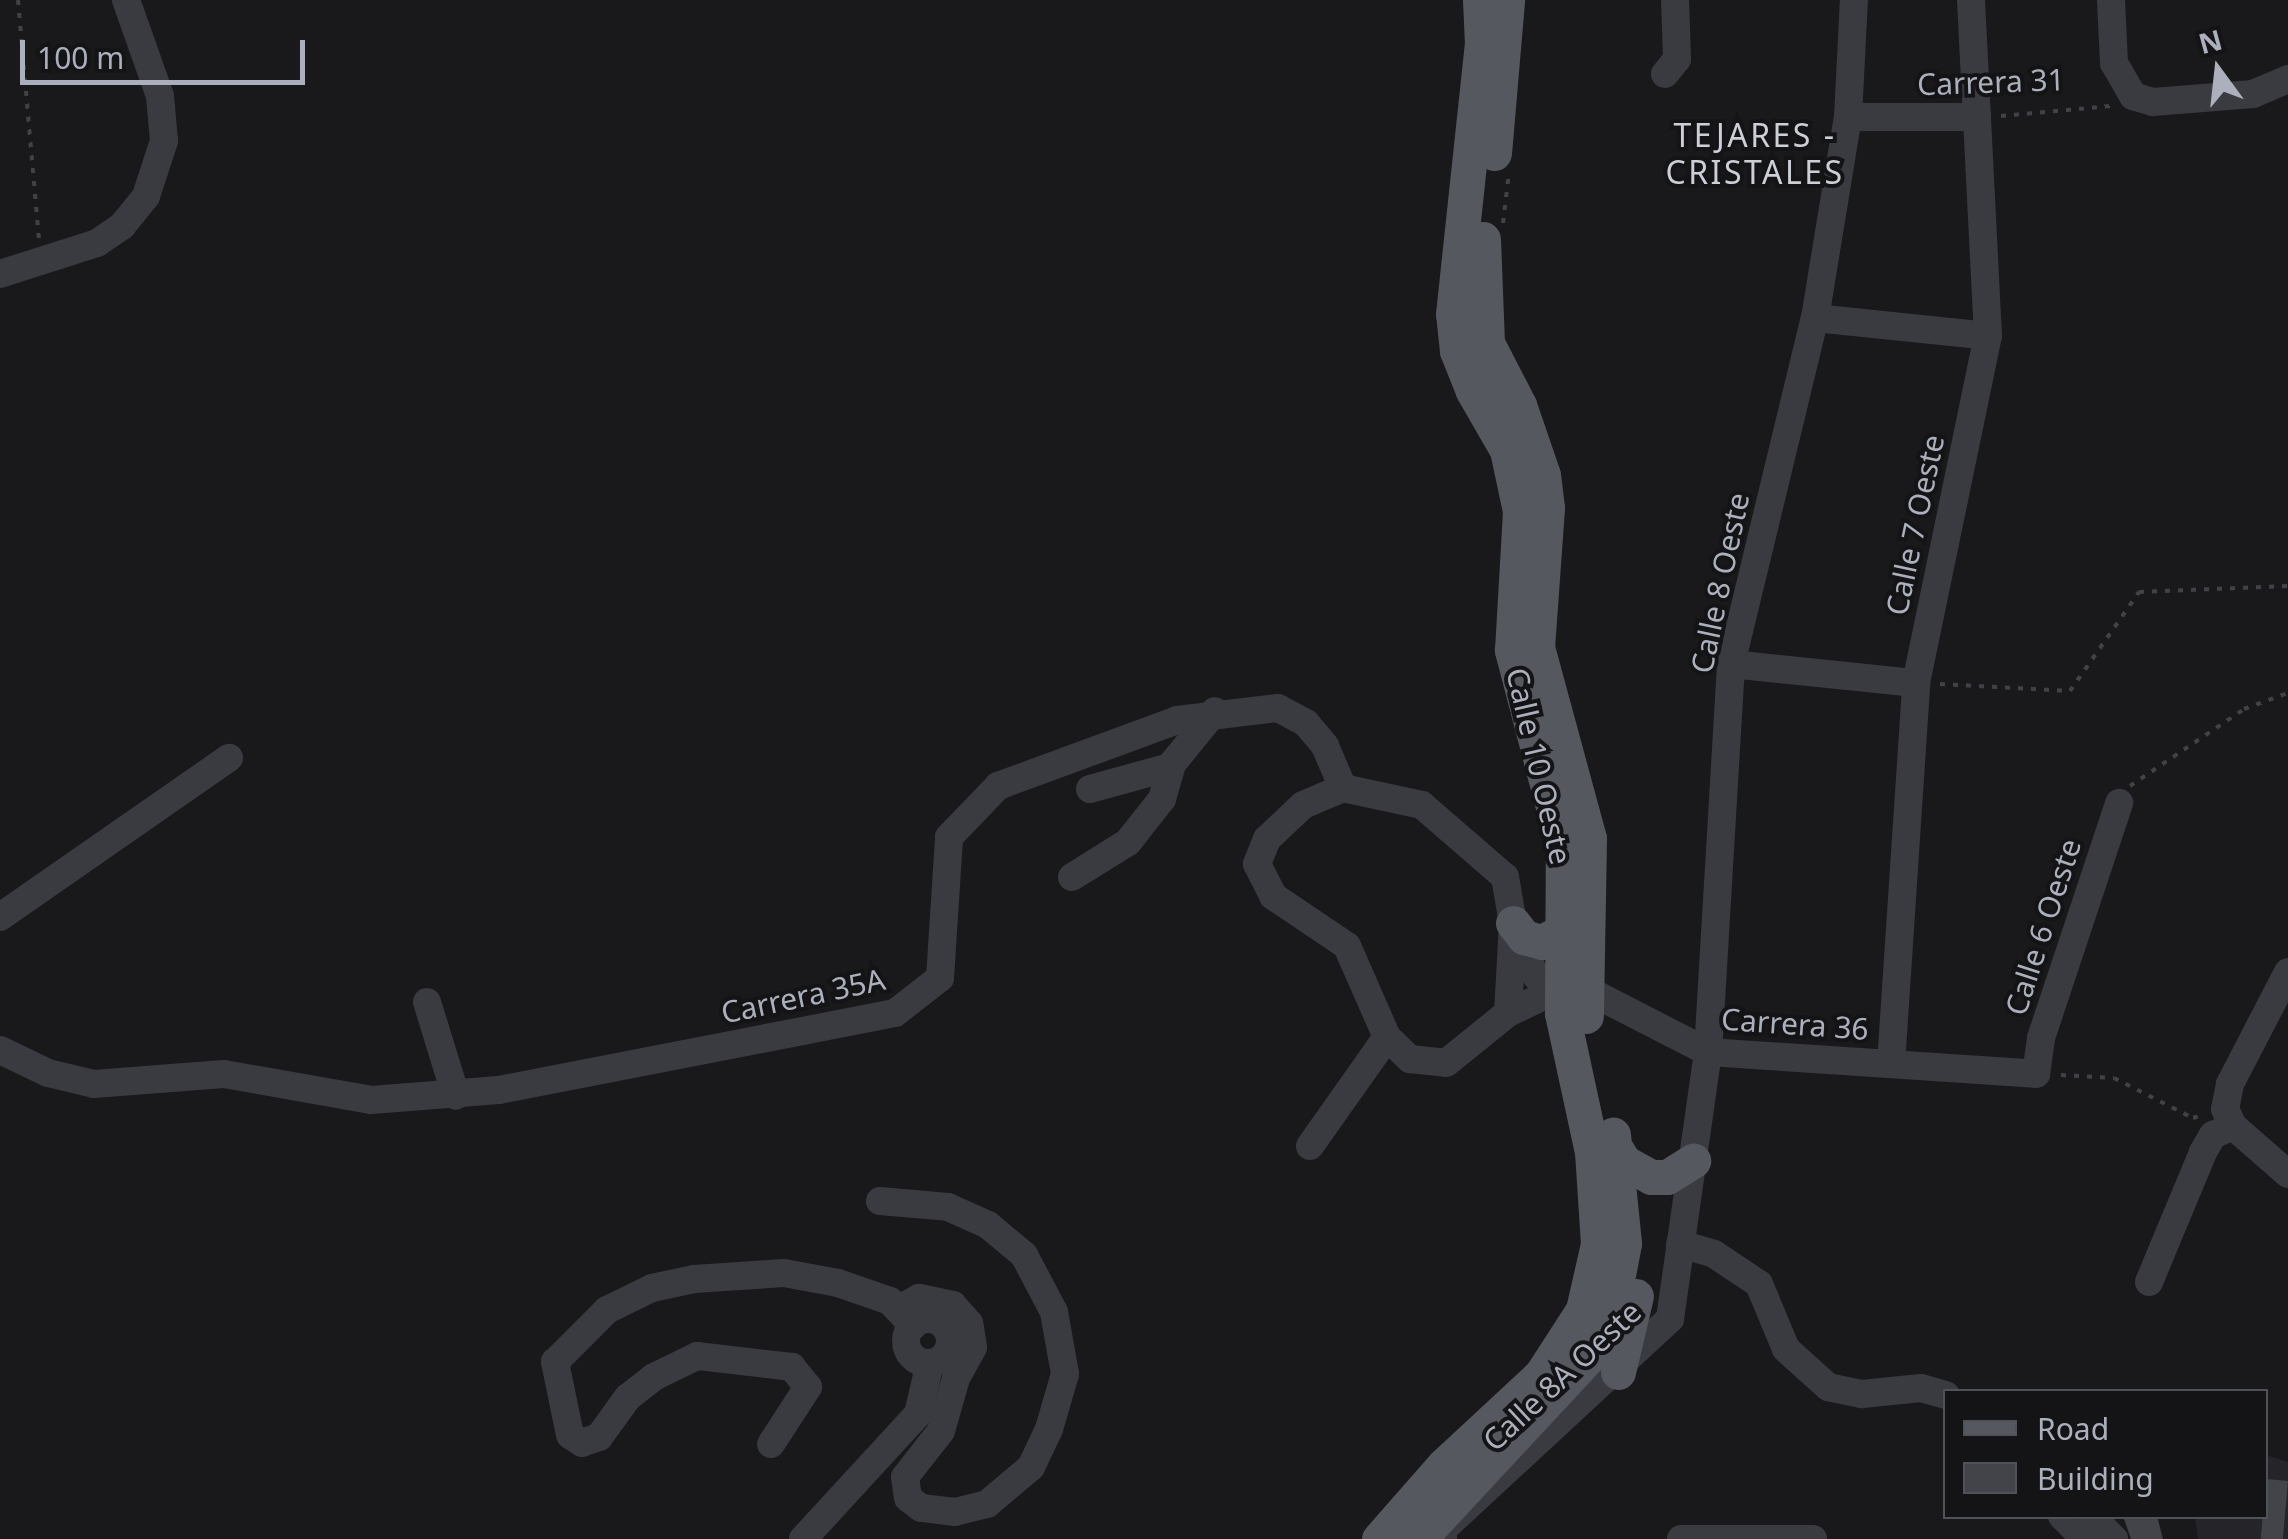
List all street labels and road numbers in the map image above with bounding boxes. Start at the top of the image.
street label: Carrera 31 [1917,61,2065,103]
street label: Calle 7 Oeste [1878,432,1952,618]
street label: Calle 8 Oeste [1683,490,1757,676]
street label: Calle 10 Oeste [1499,664,1579,868]
street label: Calle 6 Oeste [1998,834,2088,1020]
street label: Carrera 35A [718,961,888,1031]
street label: Carrera 36 [1720,1001,1870,1047]
street label: Calle 8A Oeste [1476,1294,1648,1458]

